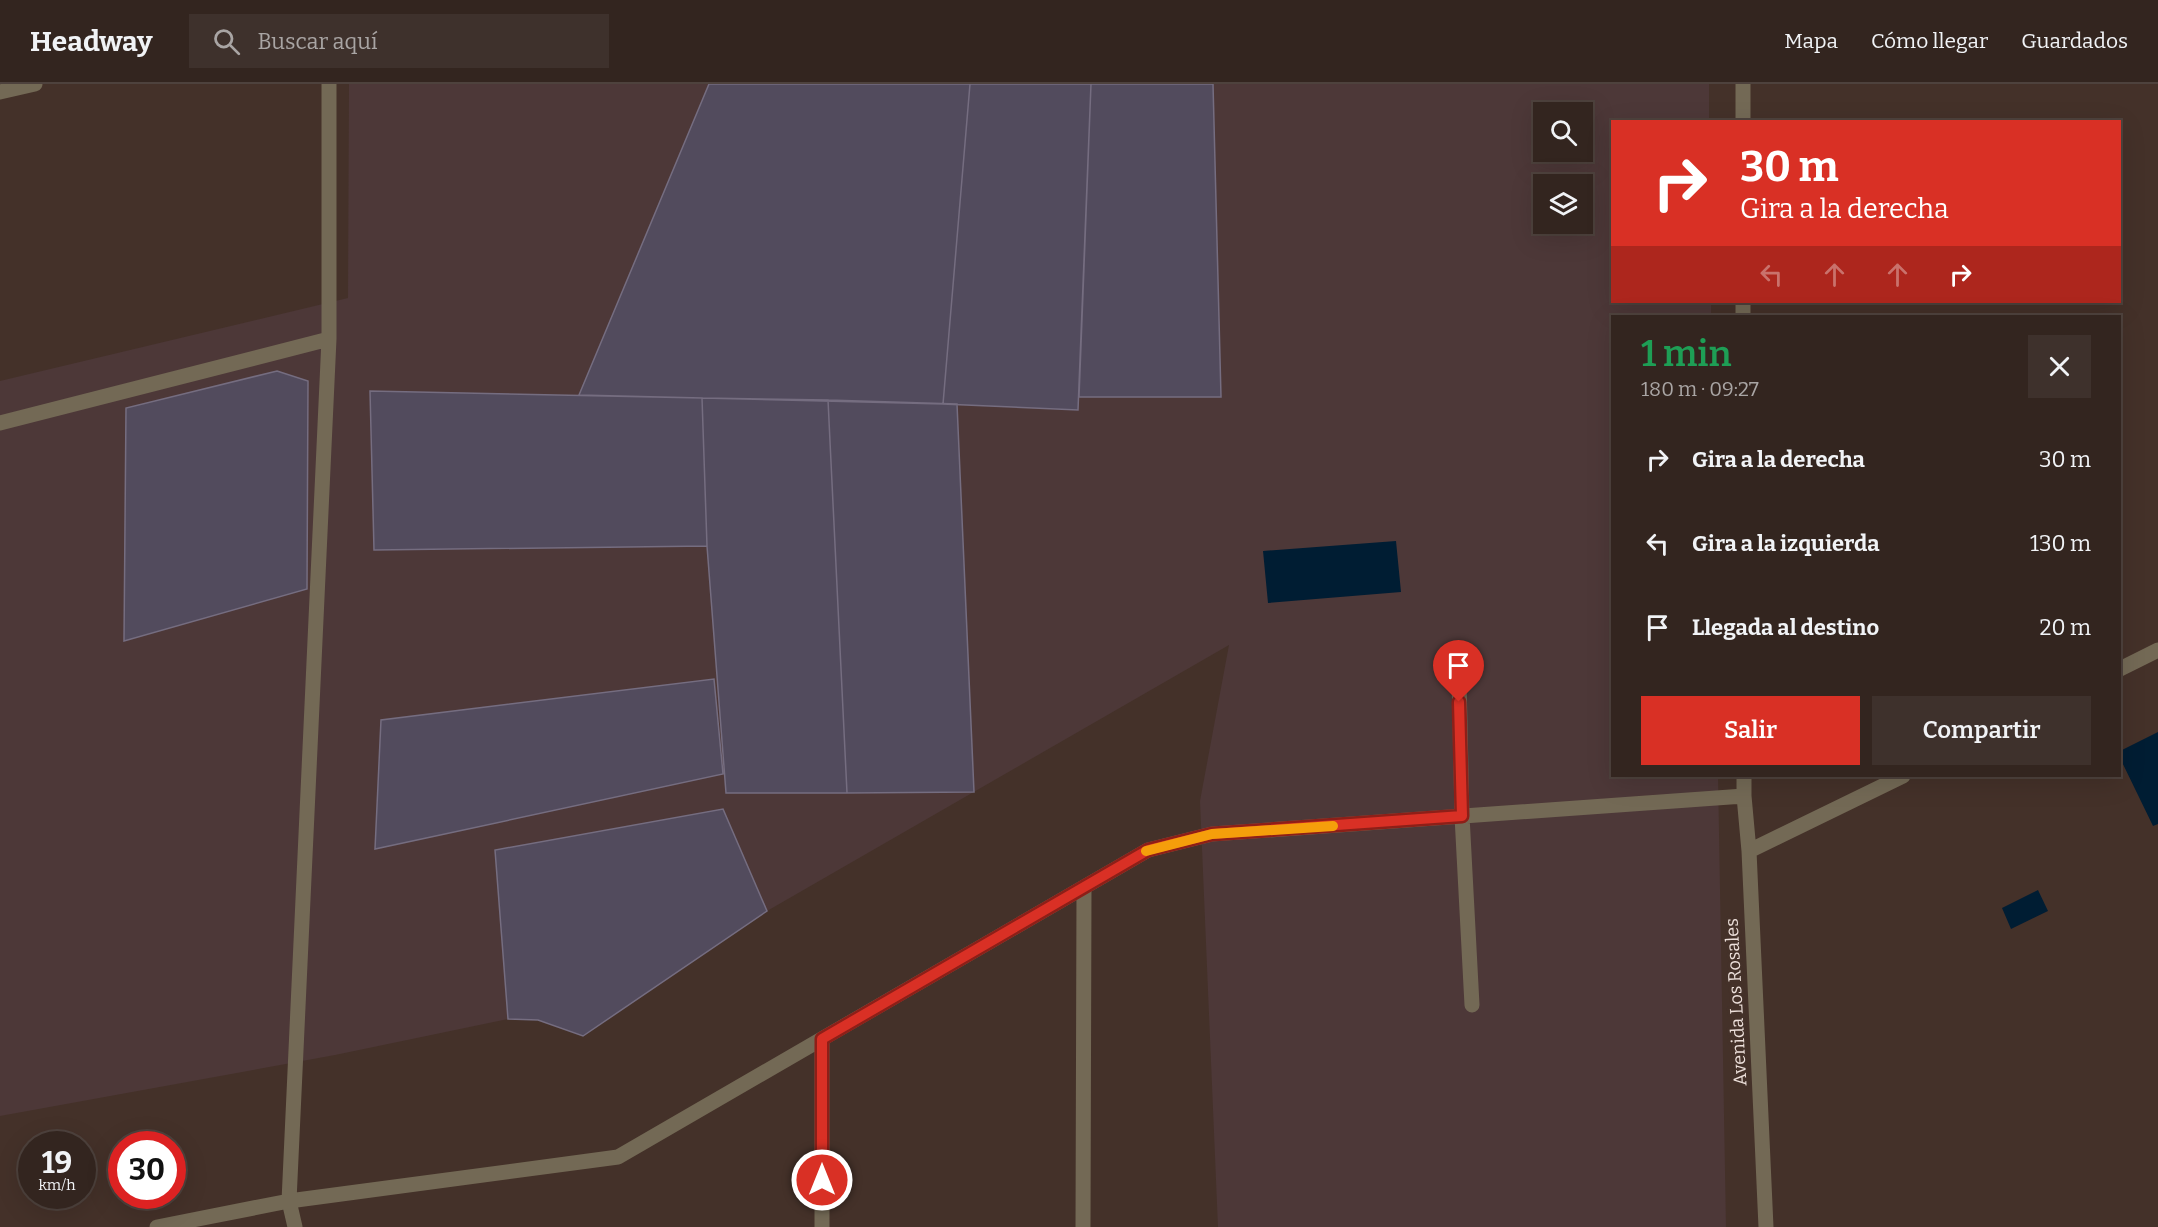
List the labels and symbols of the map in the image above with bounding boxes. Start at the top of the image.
pin [1433,640,1484,702]
street label: Avenida Los Rosales [1721,918,1751,1086]
speed limit sign: 30 [108,1131,186,1209]
position arrow [790,1148,854,1212]

